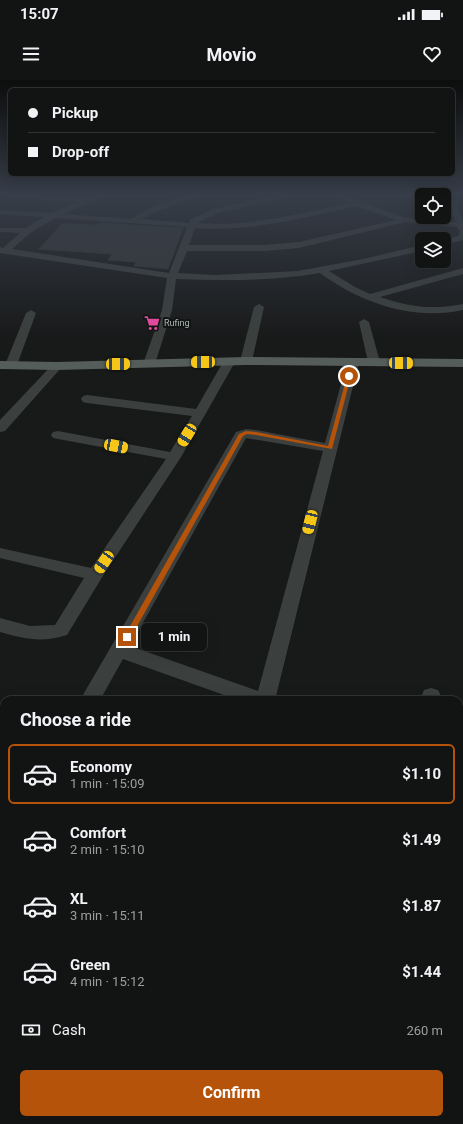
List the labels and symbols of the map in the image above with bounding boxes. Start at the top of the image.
supermarket icon: Rufing [143,314,161,332]
place label: Rufing [164,318,190,328]
car [191,356,215,368]
car [389,357,413,369]
car [106,358,130,370]
route start [340,367,358,385]
car [176,422,198,448]
car [103,438,129,454]
car [301,509,319,535]
car [92,549,116,575]
callout: 1 min [141,623,207,651]
route end [118,628,136,646]

